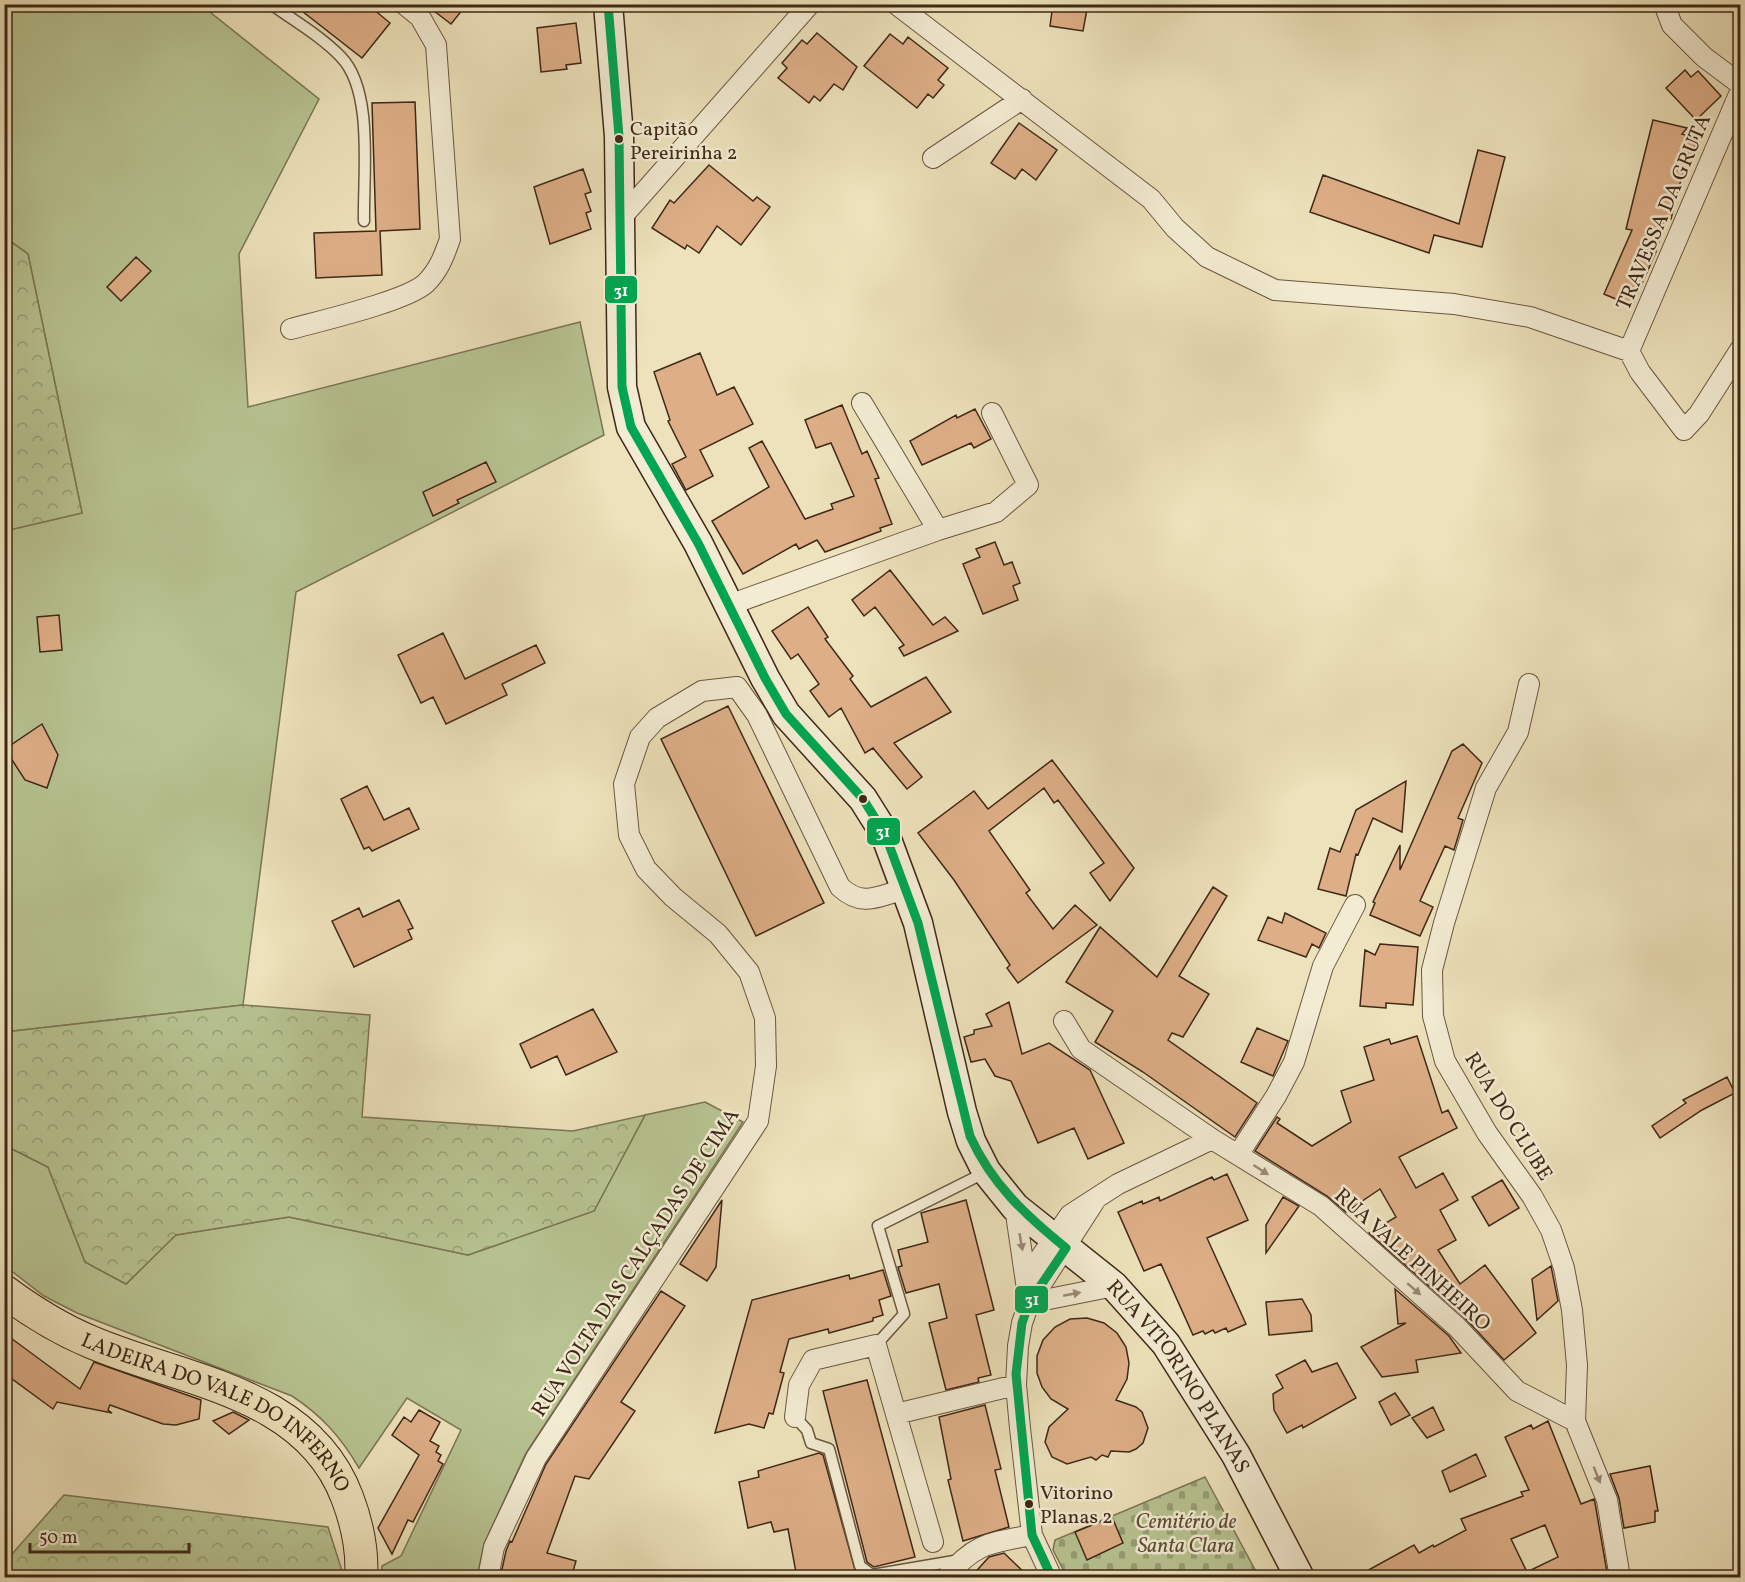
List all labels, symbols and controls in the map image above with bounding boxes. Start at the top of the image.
street label: TRAVESSA DA GRUTA [1610,110,1719,315]
place label: Capitão Pereirinha 2 [630,116,738,168]
marker: Capitão Pereirinha 2 [613,133,625,145]
line badge: 31 [604,275,638,304]
text: 31 [614,281,628,303]
unlabelled marker [857,793,869,805]
line badge: 31 [866,817,901,846]
text: 31 [876,822,890,844]
street label: RUA DO CLUBE [1457,1047,1559,1187]
street label: RUA VOLTA DAS CALÇADAS DE CIMA [525,1103,747,1423]
one-way arrow [1253,1164,1269,1175]
street label: RUA VALE PINHEIRO [1327,1182,1497,1338]
one-way arrow [1017,1232,1026,1251]
street label: RUA VITORINO PLANAS [1099,1274,1256,1479]
one-way arrow [1406,1282,1421,1295]
line badge: 31 [1014,1285,1049,1314]
one-way arrow [1062,1289,1081,1298]
text: 31 [1025,1290,1039,1312]
street label: LADEIRA DO VALE DO INFERNO [76,1326,356,1497]
one-way arrow [1593,1466,1602,1484]
place label: Vitorino Planas 2 [1040,1480,1113,1532]
marker: Vitorino Planas 2 [1023,1498,1035,1510]
park label: Cemitério de Santa Clara [1136,1508,1237,1561]
scale bar [30,1516,189,1554]
text: 50 m [39,1526,78,1551]

